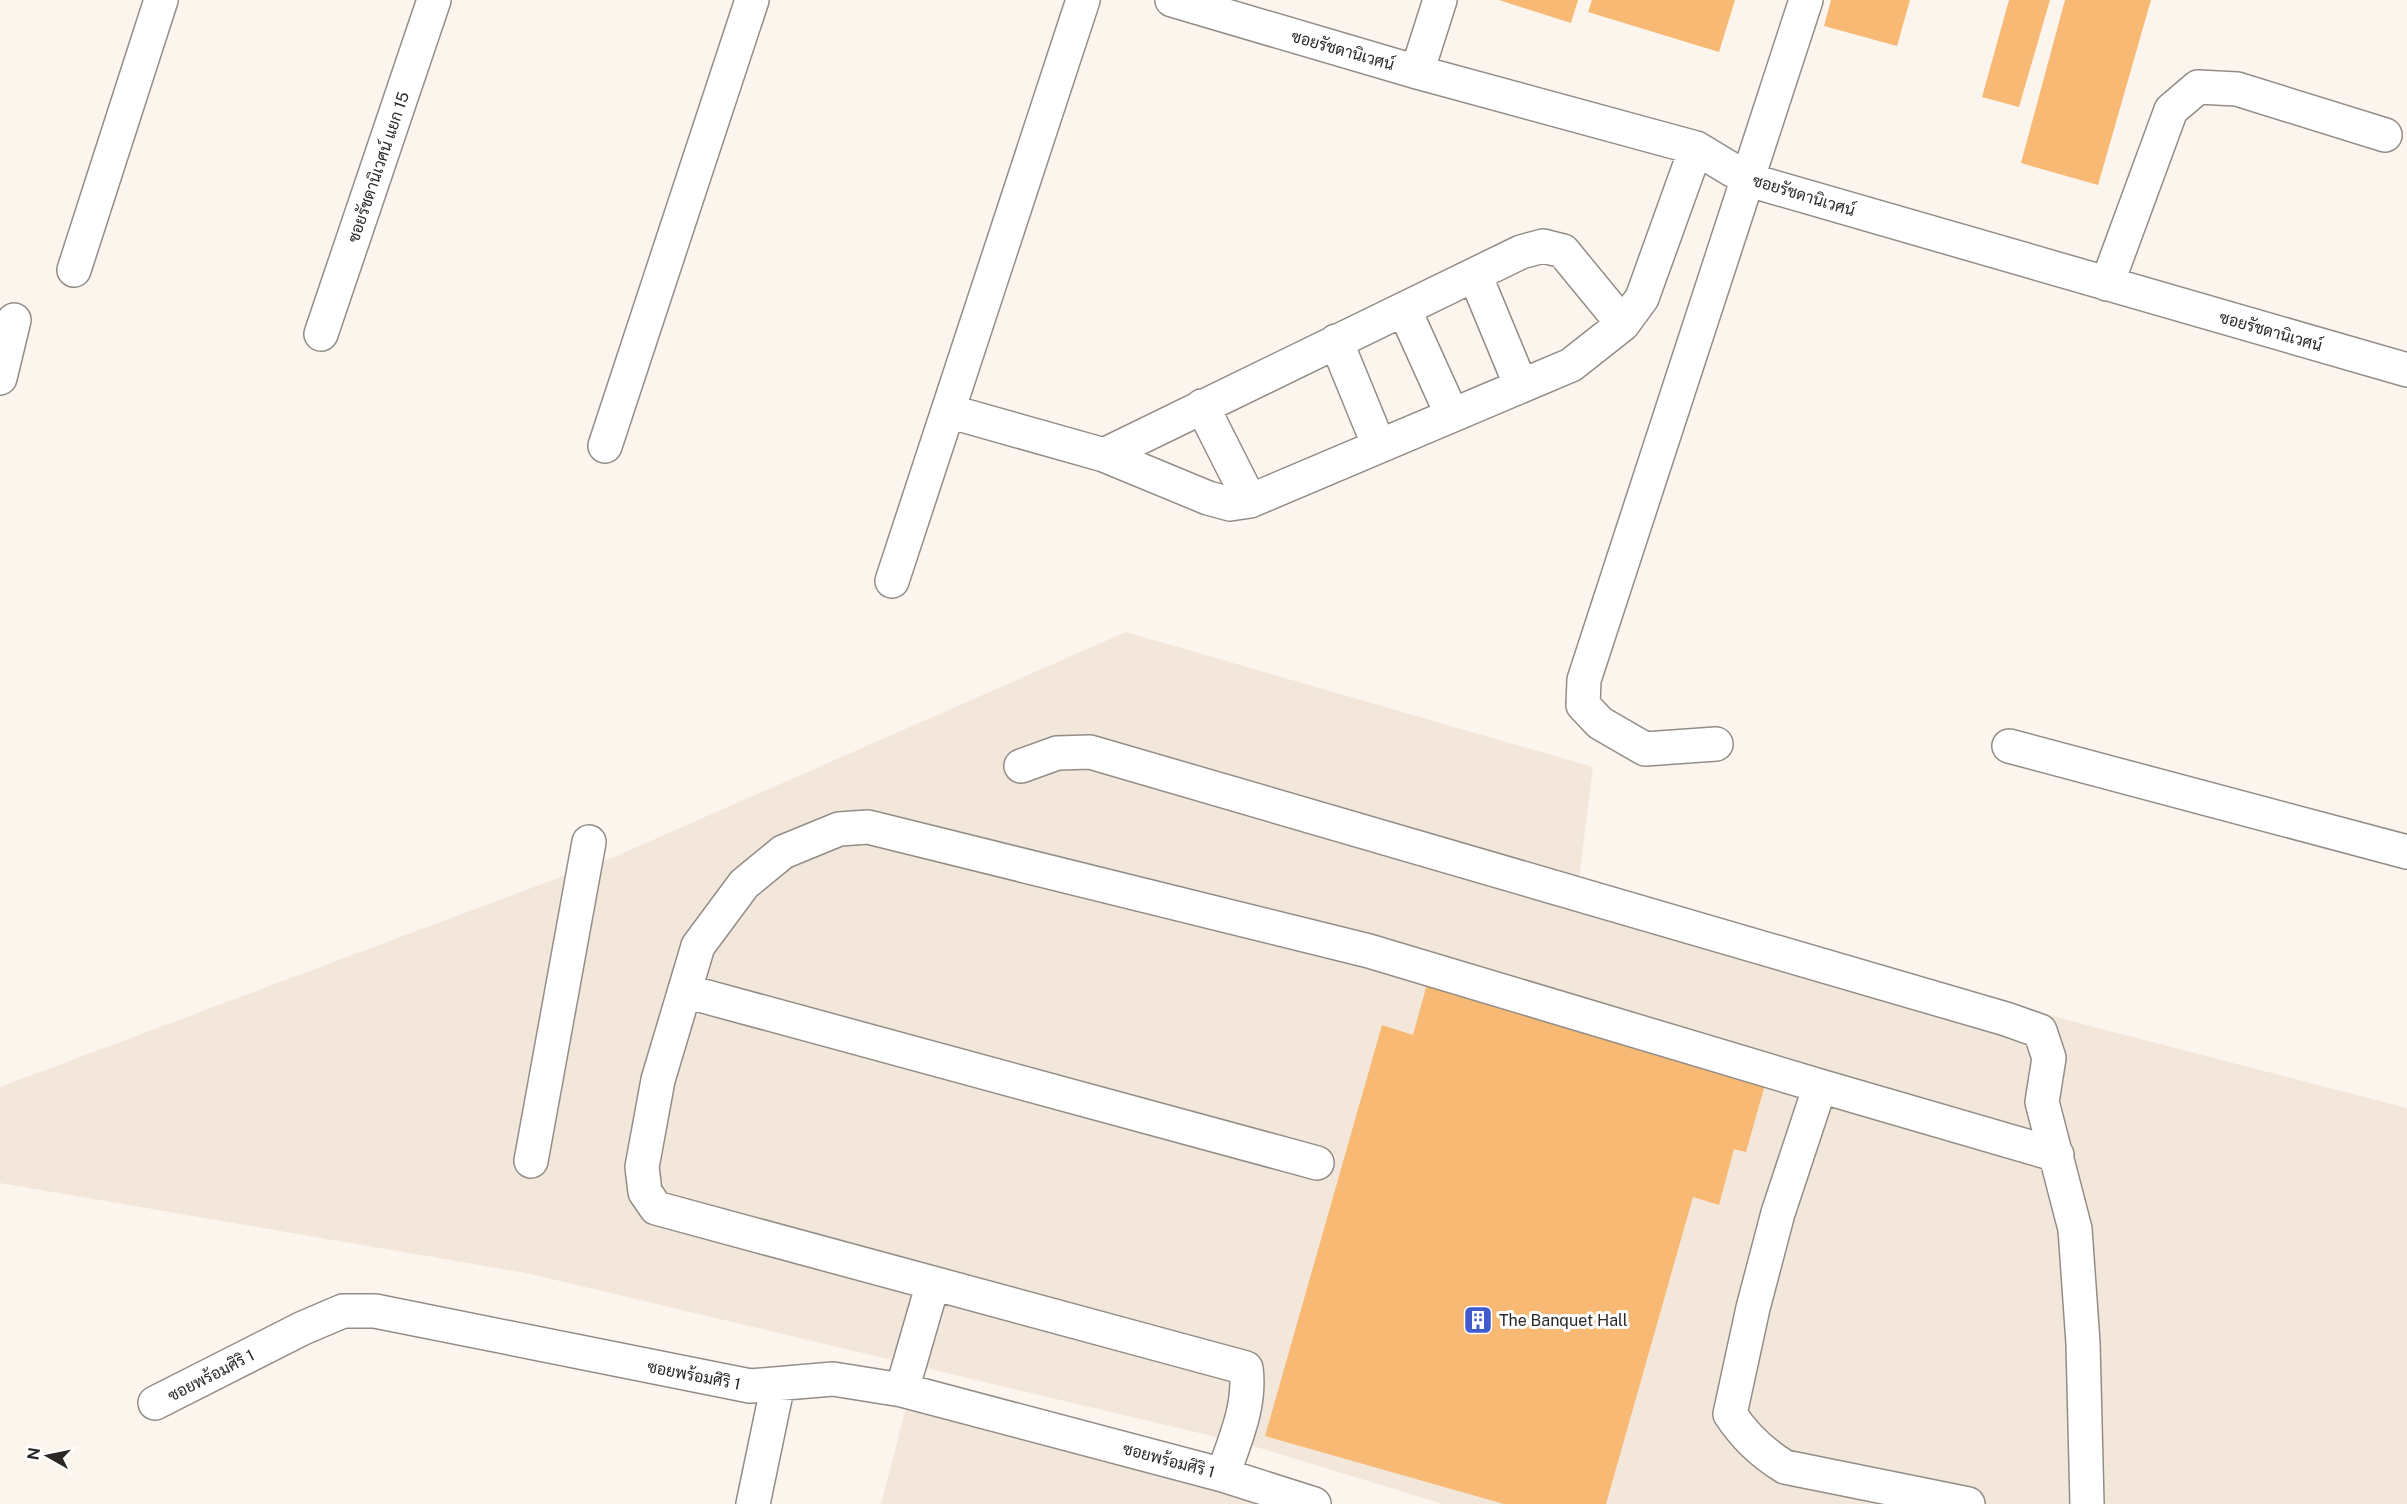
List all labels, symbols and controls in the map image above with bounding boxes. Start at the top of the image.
street label: ซอยรัชดานิเวศน์ [1289,24,1397,74]
street label: ซอยรัชดานิเวศน์ แยก 15 [341,88,413,245]
street label: ซอยรัชดานิเวศน์ [1750,168,1858,220]
street label: ซอยรัชดานิเวศน์ [2217,305,2325,355]
building icon: The Banquet Hall [1462,1304,1494,1336]
place label: The Banquet Hall [1499,1311,1628,1330]
street label: ซอยพร้อมศิริ 1 [164,1345,258,1405]
street label: ซอยพร้อมศิริ 1 [646,1356,742,1394]
north arrow [18,1426,78,1486]
street label: ซอยพร้อมศิริ 1 [1121,1438,1217,1482]
text: N [23,1446,44,1461]

